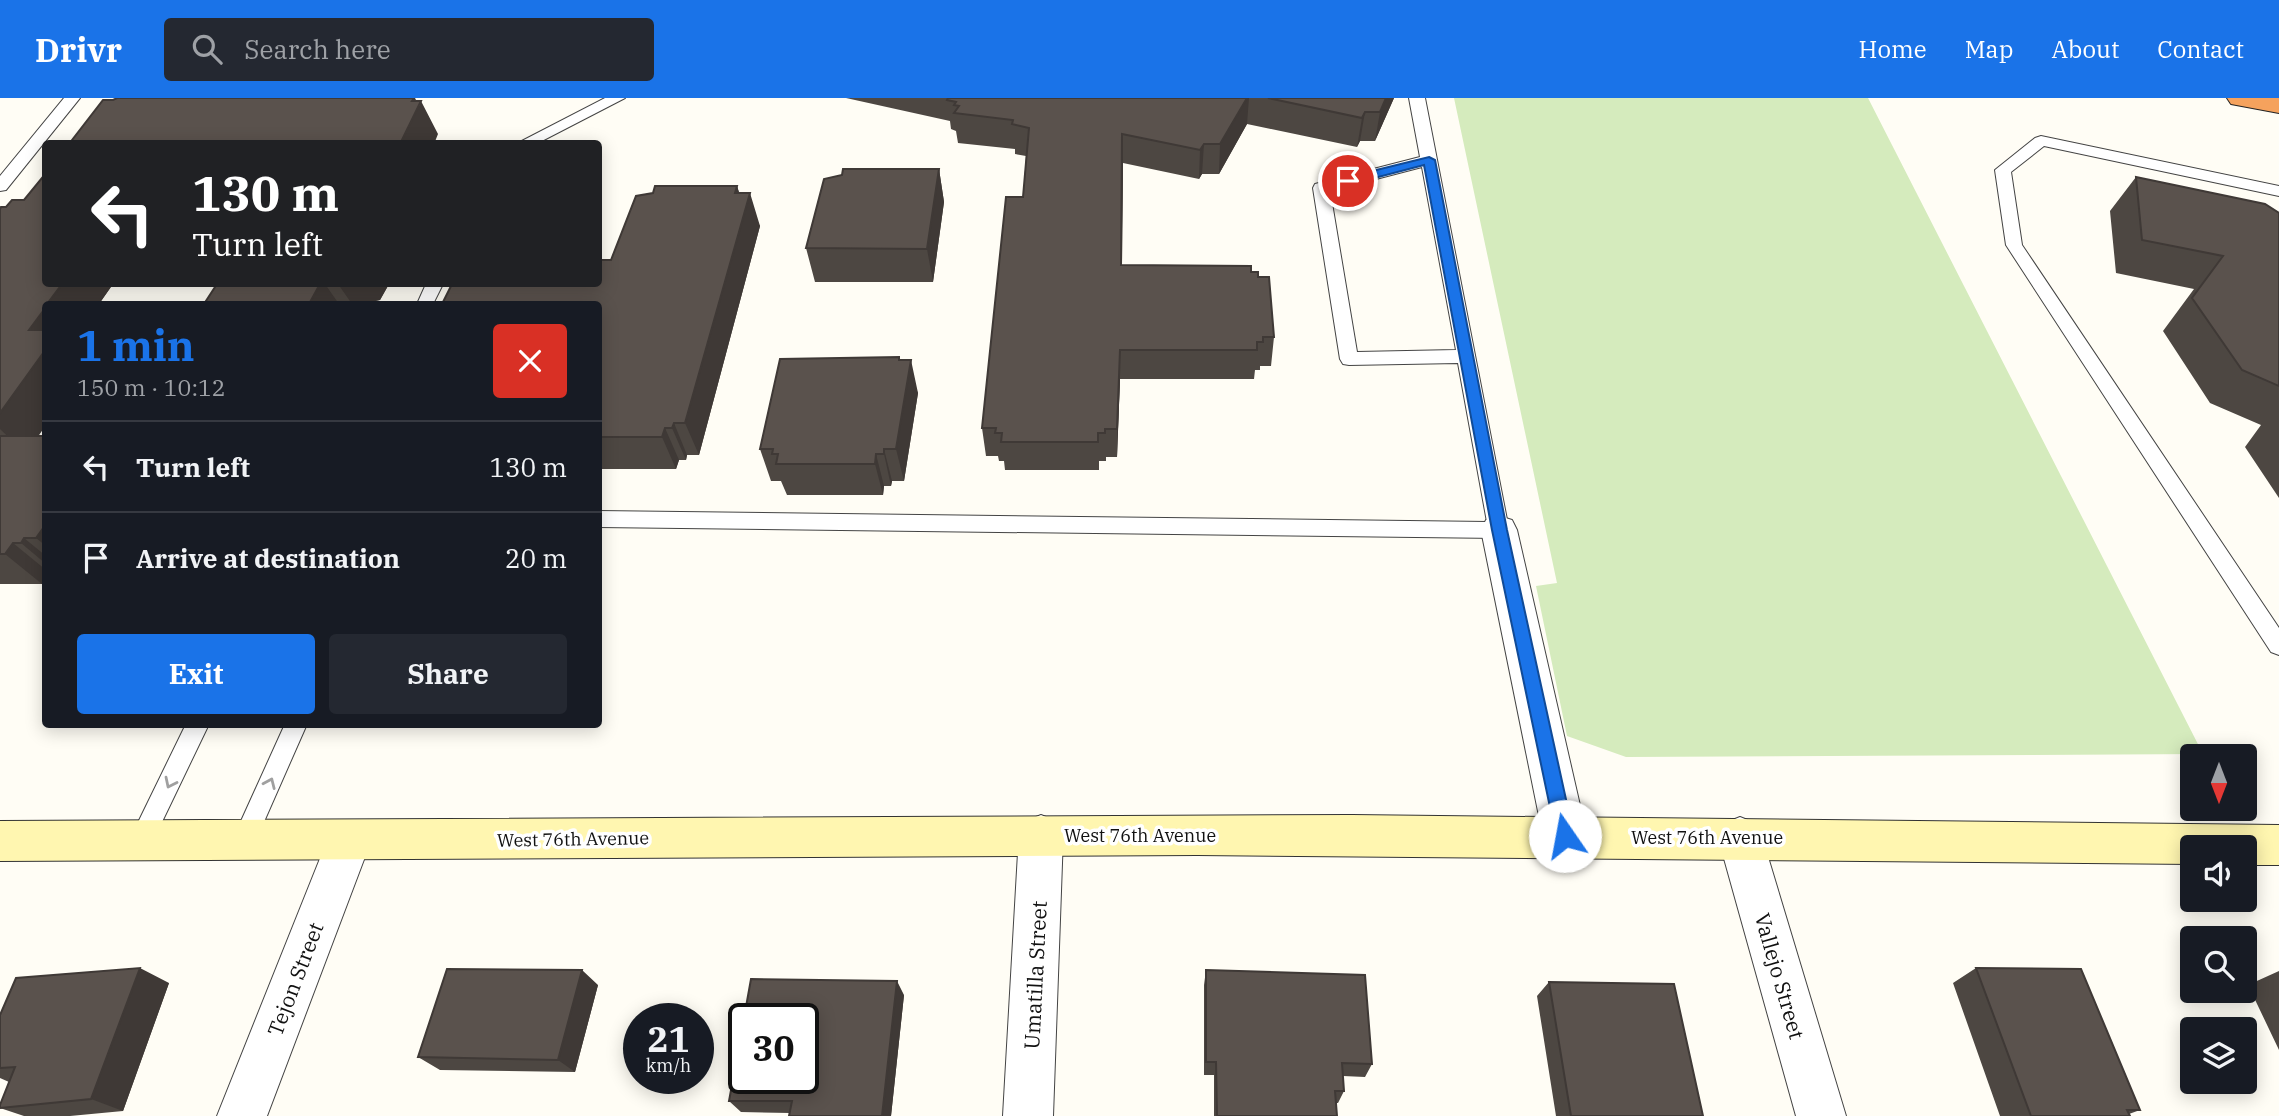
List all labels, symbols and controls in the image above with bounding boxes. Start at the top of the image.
search box [164,18,654,81]
text: Drivr [35,28,122,71]
icon: search [188,30,226,68]
text: Search here [244,32,391,66]
text: Home [1859,33,1927,65]
text: Map [1965,33,2013,65]
text: About [2051,33,2119,65]
text: Contact [2157,33,2244,65]
pin [1318,151,1378,211]
text: 130 m [192,161,339,224]
icon: arrive [1329,162,1367,200]
icon: left [77,168,168,259]
text: Turn left [192,223,323,265]
text: 1 min [77,318,195,373]
button: close [493,324,567,398]
text: 150 m · 10:12 [77,372,226,402]
icon: left [77,448,115,486]
text: Turn left [136,450,250,484]
text: 130 m [489,450,567,484]
icon: arrive [77,539,115,577]
text: Arrive at destination [136,541,400,575]
text: 20 m [505,541,567,575]
button: Exit [77,634,315,714]
button: Share [329,634,567,714]
north arrow [2180,744,2258,821]
map controls [2180,744,2257,1094]
one-way arrow [164,776,178,788]
one-way arrow [262,778,276,790]
position arrow [1528,799,1602,873]
street label: West 76th Avenue [1064,824,1216,847]
street label: West 76th Avenue [497,826,649,852]
street label: West 76th Avenue [1631,826,1783,849]
button: sound [2180,835,2257,912]
street label: Umatilla Street [1017,900,1053,1050]
street label: Vallejo Street [1749,910,1811,1042]
street label: Tejon Street [261,918,329,1040]
button: search [2180,926,2257,1003]
speed limit sign: 30 [728,1003,819,1094]
text: 21 [647,1016,690,1062]
button: layers [2180,1017,2257,1094]
text: km/h [646,1054,691,1077]

